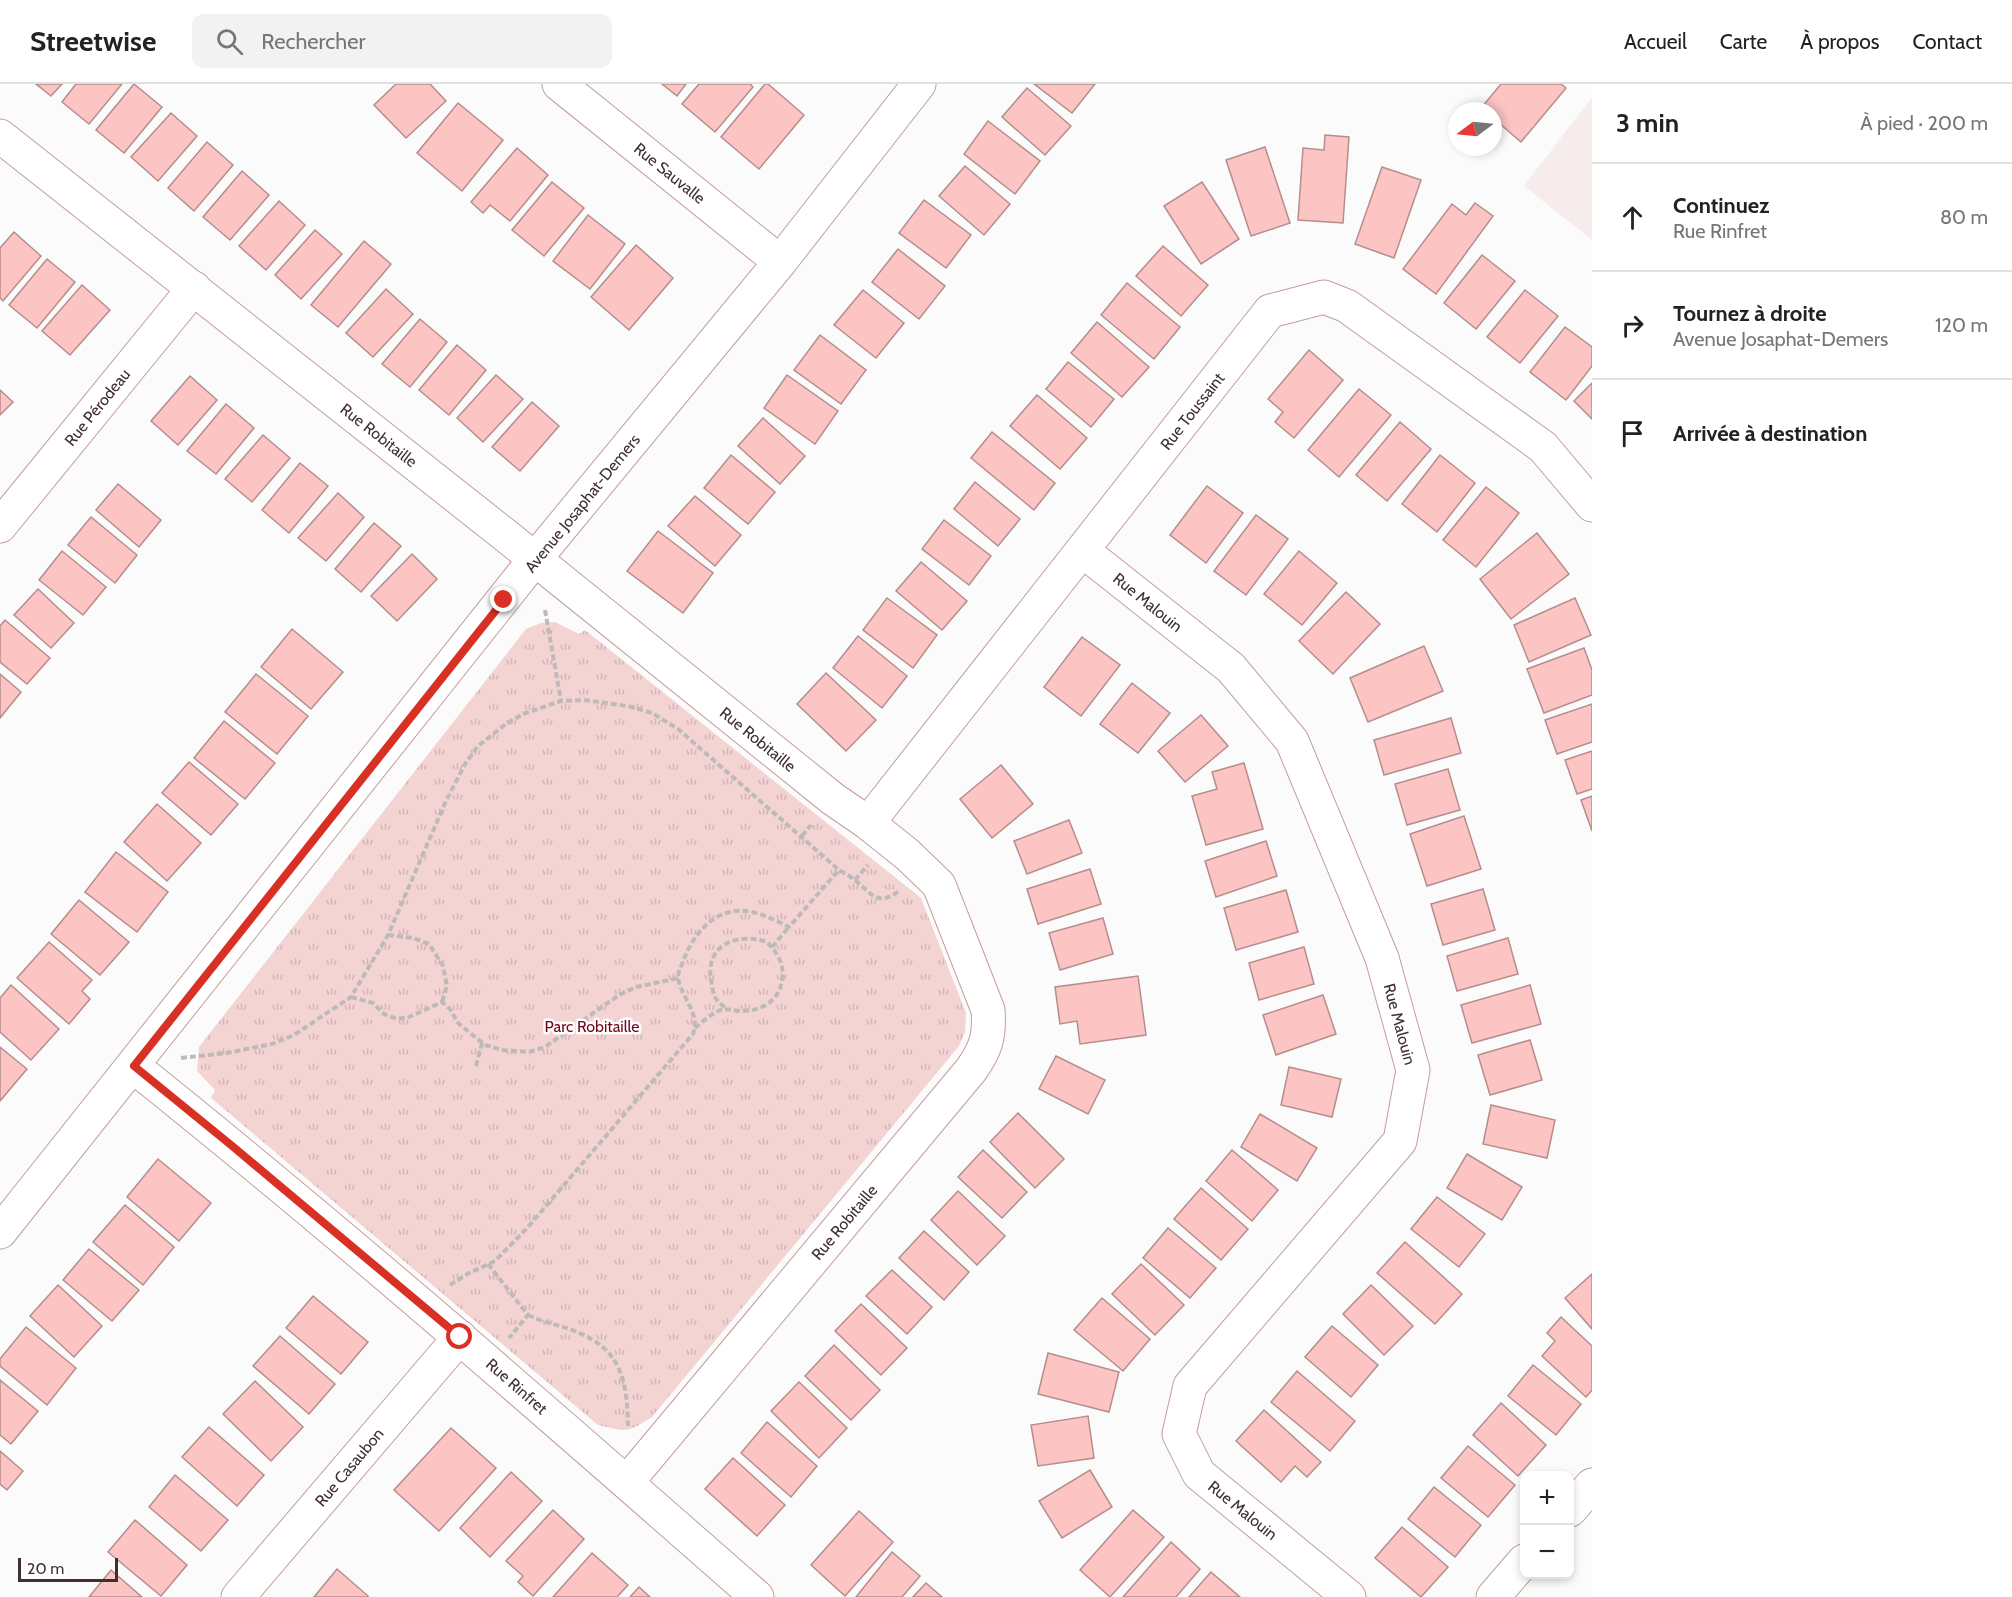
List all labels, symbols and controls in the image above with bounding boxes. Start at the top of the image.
search box [192,14,612,68]
text: Streetwise [30,24,156,58]
icon: search [213,25,246,58]
text: Rechercher [261,28,365,55]
text: Accueil [1624,29,1687,54]
text: Carte [1720,29,1767,54]
text: À propos [1800,29,1879,54]
text: Contact [1912,29,1982,54]
north arrow [1448,102,1502,156]
text: 3 min [1616,107,1679,139]
text: À pied · 200 m [1860,111,1988,135]
street label: Rue Sauvalle [630,139,709,208]
text: Continuez [1673,192,1770,219]
icon: ahead [1616,201,1649,234]
text: 80 m [1940,205,1988,229]
text: Rue Rinfret [1673,219,1767,243]
text: Tournez à droite [1673,300,1827,327]
icon: right [1616,309,1649,342]
text: 120 m [1935,313,1988,337]
text: Avenue Josaphat-Demers [1673,327,1888,351]
street label: Rue Pérodeau [61,365,134,450]
street label: Rue Toussaint [1156,368,1229,454]
street label: Rue Robitaille [337,400,421,471]
icon: arrive [1616,417,1649,450]
text: Arrivée à destination [1673,420,1867,447]
street label: Avenue Josaphat-Demers [521,430,644,576]
street label: Rue Malouin [1109,569,1186,636]
route end [490,586,516,612]
street label: Rue Robitaille [716,703,799,776]
street label: Rue Malouin [1380,981,1420,1067]
park label: Parc Robitaille [545,1017,639,1036]
street label: Rue Robitaille [807,1181,881,1264]
route start [446,1323,472,1349]
street label: Rue Rinfret [482,1355,552,1419]
street label: Rue Casaubon [311,1424,388,1510]
map controls [1520,1471,1574,1579]
button: + [1520,1471,1574,1525]
street label: Rue Malouin [1204,1477,1281,1544]
button: − [1520,1525,1574,1579]
scale bar [18,1555,118,1582]
text: 20 m [27,1559,64,1578]

